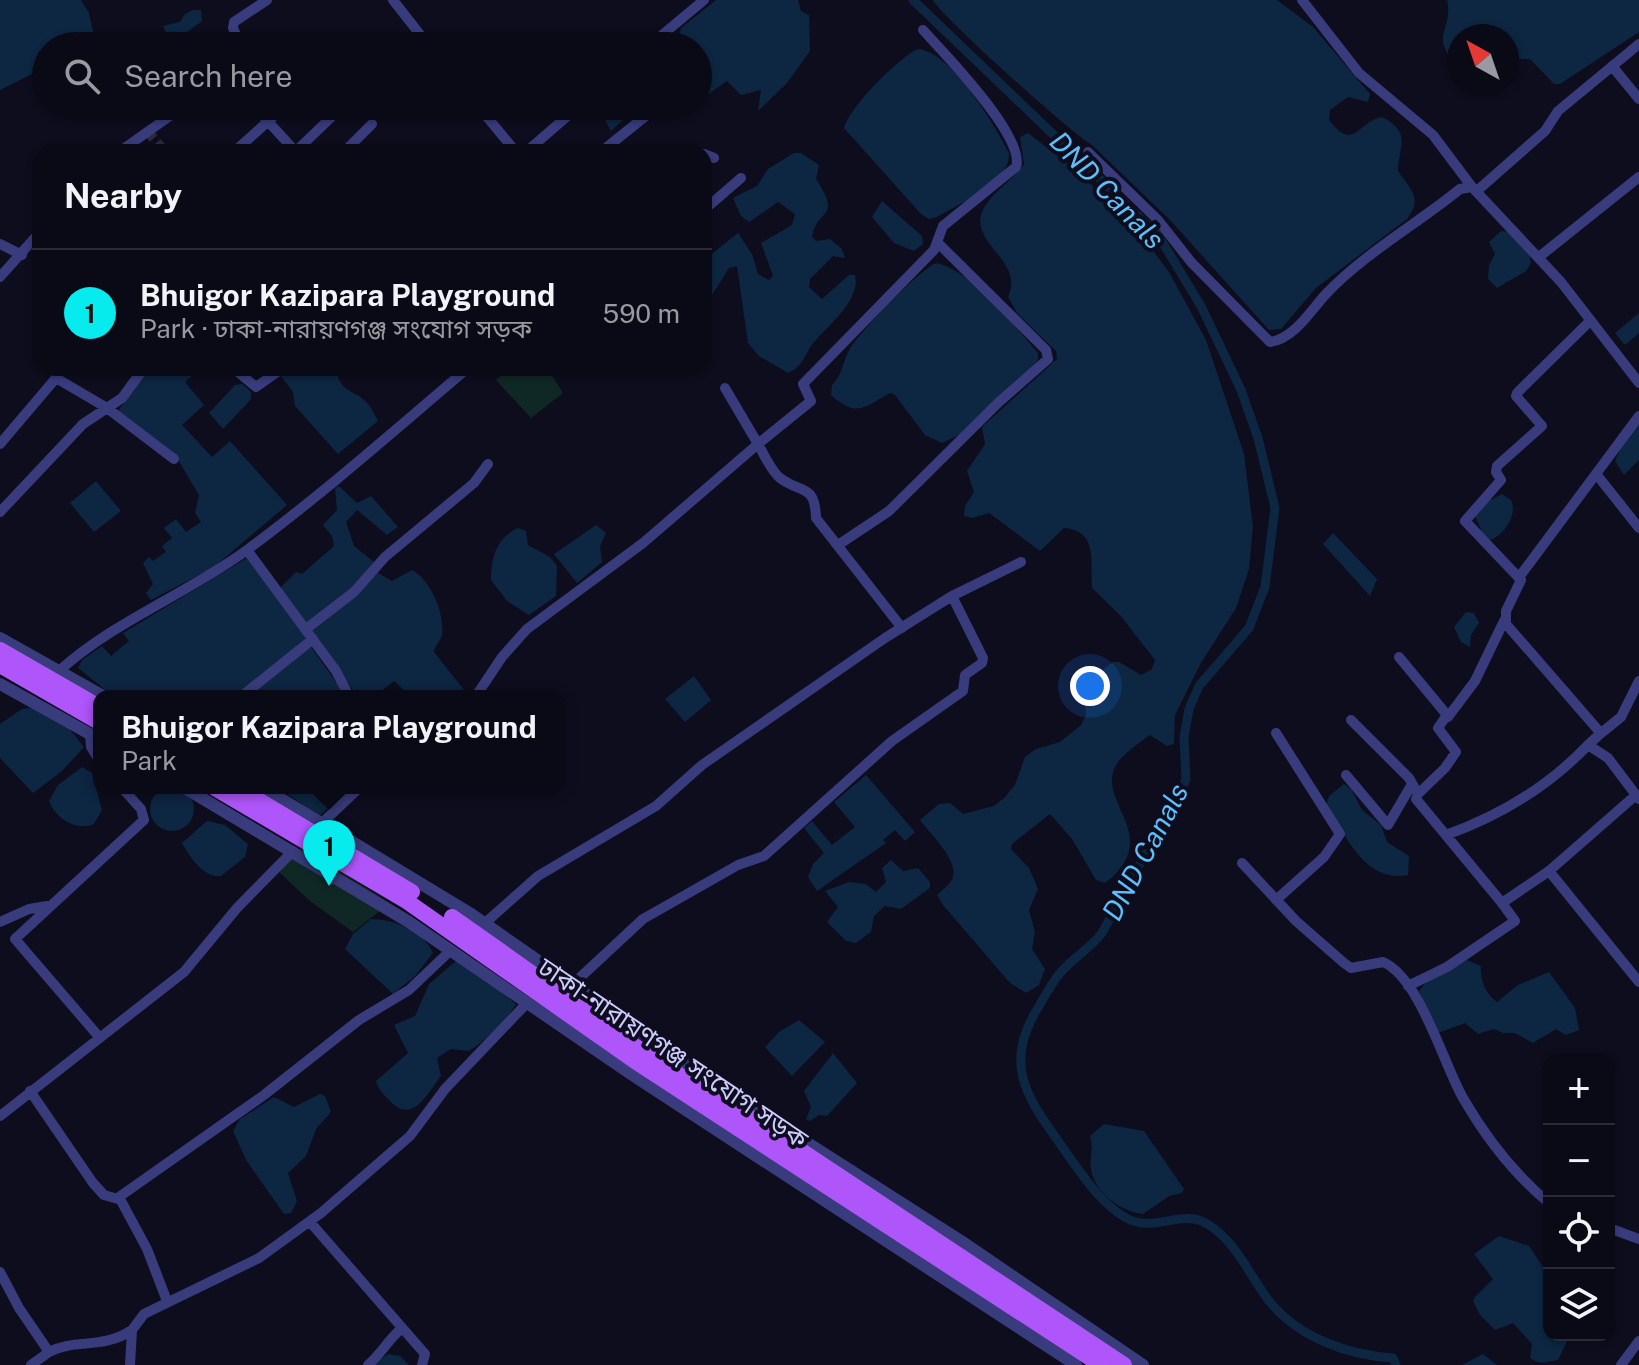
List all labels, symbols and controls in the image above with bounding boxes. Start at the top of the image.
north arrow [1447,24,1519,96]
search box [32,32,712,120]
icon: search [60,54,104,98]
text: Search here [124,58,292,94]
water label: DND Canals [1043,124,1171,255]
text: Nearby [64,176,182,216]
text: Bhuigor Kazipara Playground [140,277,555,313]
text: 1 [84,298,96,329]
text: 590 m [603,298,680,329]
text: Park · ঢাকা-নারায়ণগঞ্জ সংযোগ সড়ক [140,313,532,344]
your location [1070,666,1110,706]
popup [93,690,565,794]
text: Bhuigor Kazipara Playground [121,709,537,745]
text: Park [121,745,177,776]
water label: DND Canals [1095,778,1194,926]
pin: 1 [303,820,355,886]
street label: ঢাকা-নারায়ণগঞ্জ সংযোগ সড়ক [532,950,815,1155]
map controls [1543,1053,1615,1341]
button: + [1543,1053,1615,1125]
button: − [1543,1125,1615,1197]
button: locate [1543,1197,1615,1269]
button: layers [1543,1269,1615,1341]

